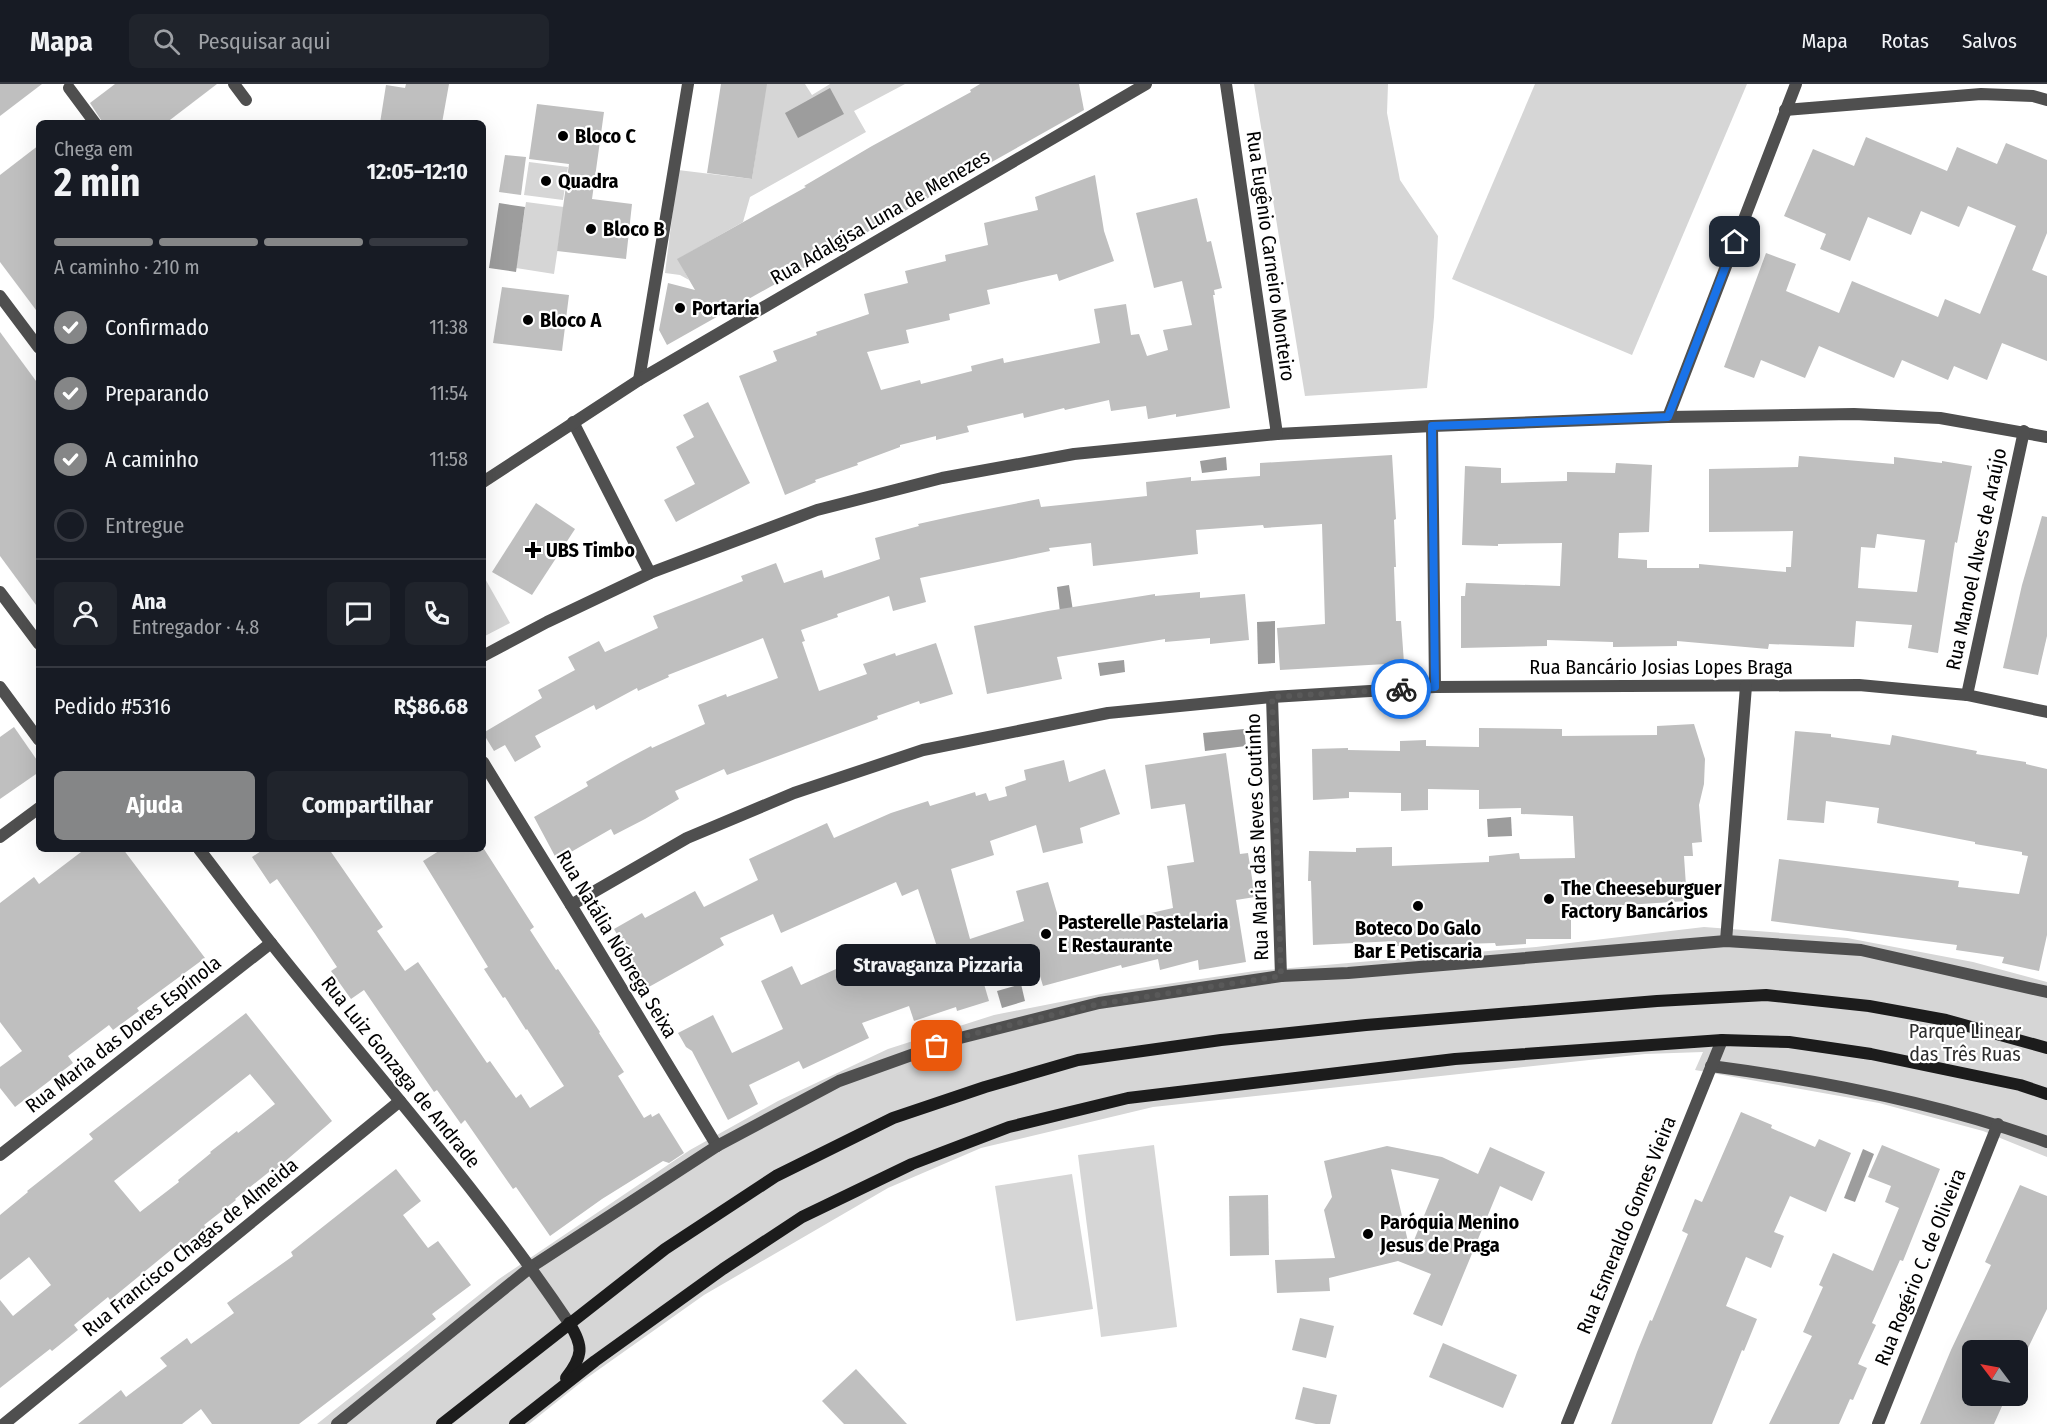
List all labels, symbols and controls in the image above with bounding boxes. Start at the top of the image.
search box [129,14,549,68]
text: Mapa [30,25,93,58]
icon: search [150,25,183,58]
text: Pesquisar aqui [198,28,330,55]
text: Mapa [1801,28,1848,54]
text: Rotas [1881,28,1929,54]
text: Salvos [1962,28,2017,54]
place label: Bloco C [575,124,636,148]
marker: Bloco C [556,129,570,143]
street label: Rua Eugênio Carneiro Monteiro [1242,129,1300,383]
text: Chega em [54,137,133,161]
street label: Rua Adalgisa Luna de Menezes [766,144,994,290]
text: 12:05–12:10 [367,158,468,185]
text: 2 min [54,160,140,206]
place label: Quadra [558,169,619,193]
marker: Quadra [539,174,553,188]
pin [1709,216,1760,267]
place label: Bloco B [603,217,665,241]
marker: Bloco B [584,222,598,236]
icon: home [1718,225,1751,258]
text: A caminho · 210 m [54,255,200,279]
place label: Portaria [692,296,760,320]
marker: Portaria [673,301,687,315]
place label: Bloco A [540,308,602,332]
icon: check [54,311,87,344]
marker: Bloco A [521,313,535,327]
text: Confirmado [105,314,209,341]
text: 11:38 [429,315,468,339]
icon: check [54,377,87,410]
text: Preparando [105,380,209,407]
text: 11:54 [430,381,468,405]
icon: check [54,443,87,476]
text: A caminho [105,446,199,473]
street label: Rua Manoel Alves de Araújo [1941,446,2011,672]
text: 11:58 [429,447,468,471]
text: Entregue [105,512,184,539]
place label: UBS Timbo [546,538,635,562]
marker: UBS Timbo [524,541,542,559]
button: person [54,582,117,645]
button: chat [327,582,390,645]
button: phone [405,582,468,645]
text: Ana [132,588,166,615]
text: Entregador · 4.8 [132,615,259,639]
street label: Rua Bancário Josias Lopes Braga [1529,655,1793,679]
courier [1371,659,1431,719]
icon: bike [1385,673,1418,706]
text: Pedido #5316 [54,693,171,720]
text: R$86.68 [394,693,468,720]
street label: Rua Maria das Neves Coutinho [1241,713,1273,961]
button: Ajuda [54,771,255,840]
button: Compartilhar [267,771,468,840]
street label: Rua Natália Nóbrega Seixa [551,846,683,1042]
place label: The Cheeseburguer Factory Bancários [1561,876,1722,923]
marker: The Cheeseburguer Factory Bancários [1542,892,1556,906]
marker: Boteco Do Galo Bar E Petiscaria [1411,899,1425,913]
place label: Pasterelle Pastelaria E Restaurante [1058,910,1229,957]
place label: Boteco Do Galo Bar E Petiscaria [1354,916,1482,963]
marker: Pasterelle Pastelaria E Restaurante [1039,927,1053,941]
callout: Stravaganza Pizzaria [835,944,1039,986]
street label: Rua Maria das Dores Espínola [21,950,225,1118]
text: Stravaganza Pizzaria [853,953,1023,977]
street label: Rua Luiz Gonzaga de Andrade [316,971,486,1173]
park label: Parque Linear das Três Ruas [1909,1019,2021,1066]
pin [911,1020,962,1071]
icon: bag [920,1029,953,1062]
street label: Rua Esmeraldo Gomes Vieira [1571,1113,1681,1337]
street label: Rua Francisco Chagas de Almeida [77,1153,303,1341]
street label: Rua Rogério C. de Oliveira [1869,1165,1971,1369]
place label: Paróquia Menino Jesus de Praga [1379,1210,1520,1257]
marker: Paróquia Menino Jesus de Praga [1361,1227,1375,1241]
north arrow [1962,1340,2028,1406]
map controls [1962,1340,2028,1406]

